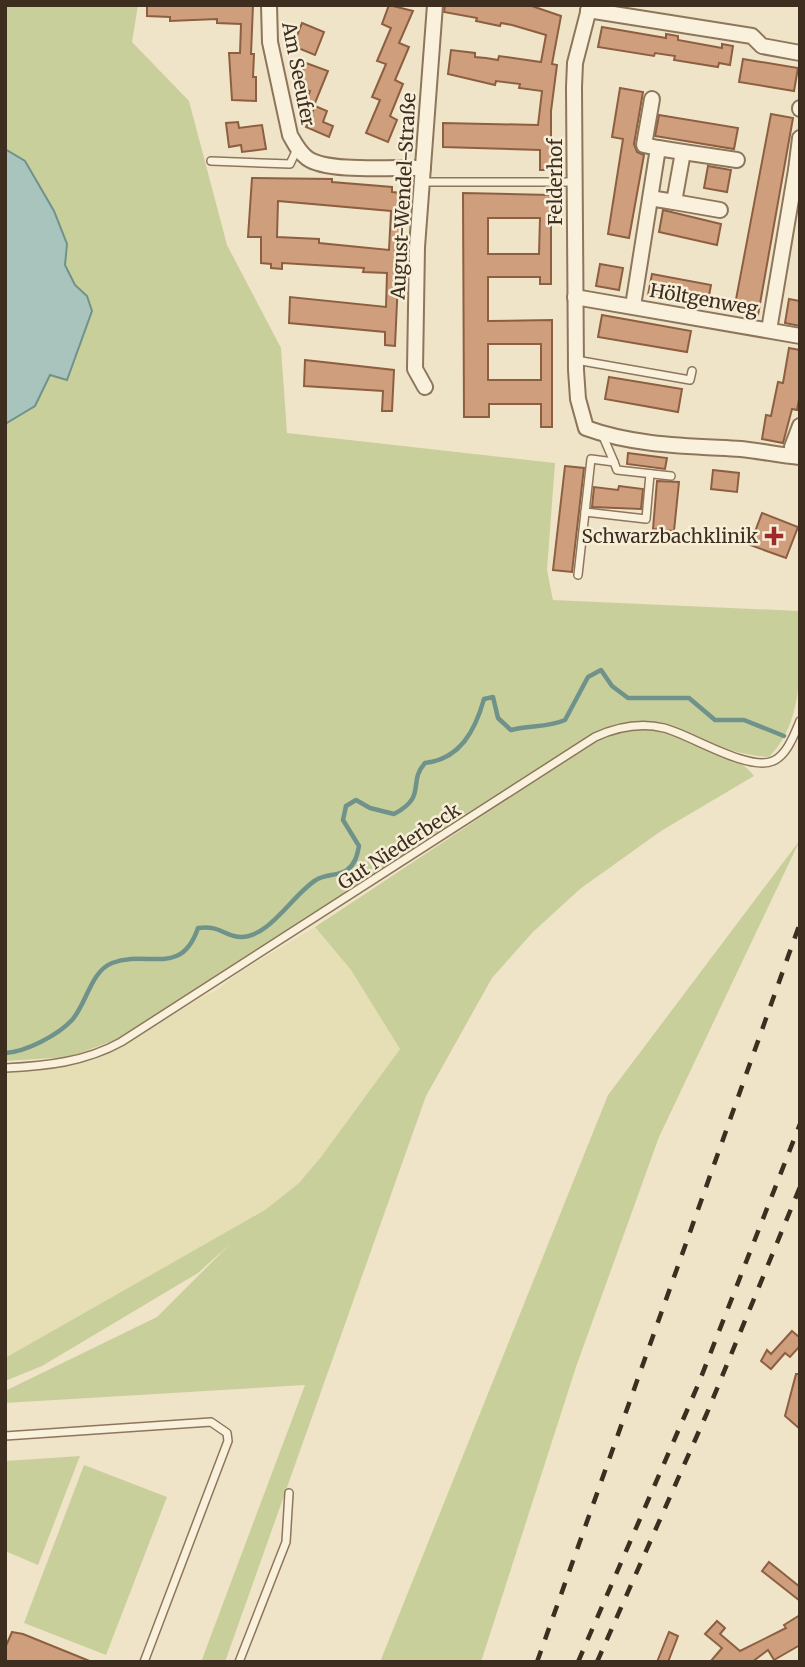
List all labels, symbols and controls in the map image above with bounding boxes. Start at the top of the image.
street label: Am Seeufer [277,19,321,129]
street label: August-Wendel-Straße [386,92,420,301]
street label: Felderhof [543,138,567,225]
street label: Höltgenweg [648,278,761,320]
place label: Schwarzbachklinik [582,524,758,548]
marker: Schwarzbachklinik [764,526,784,546]
street label: Gut Niederbeck [333,797,465,895]

